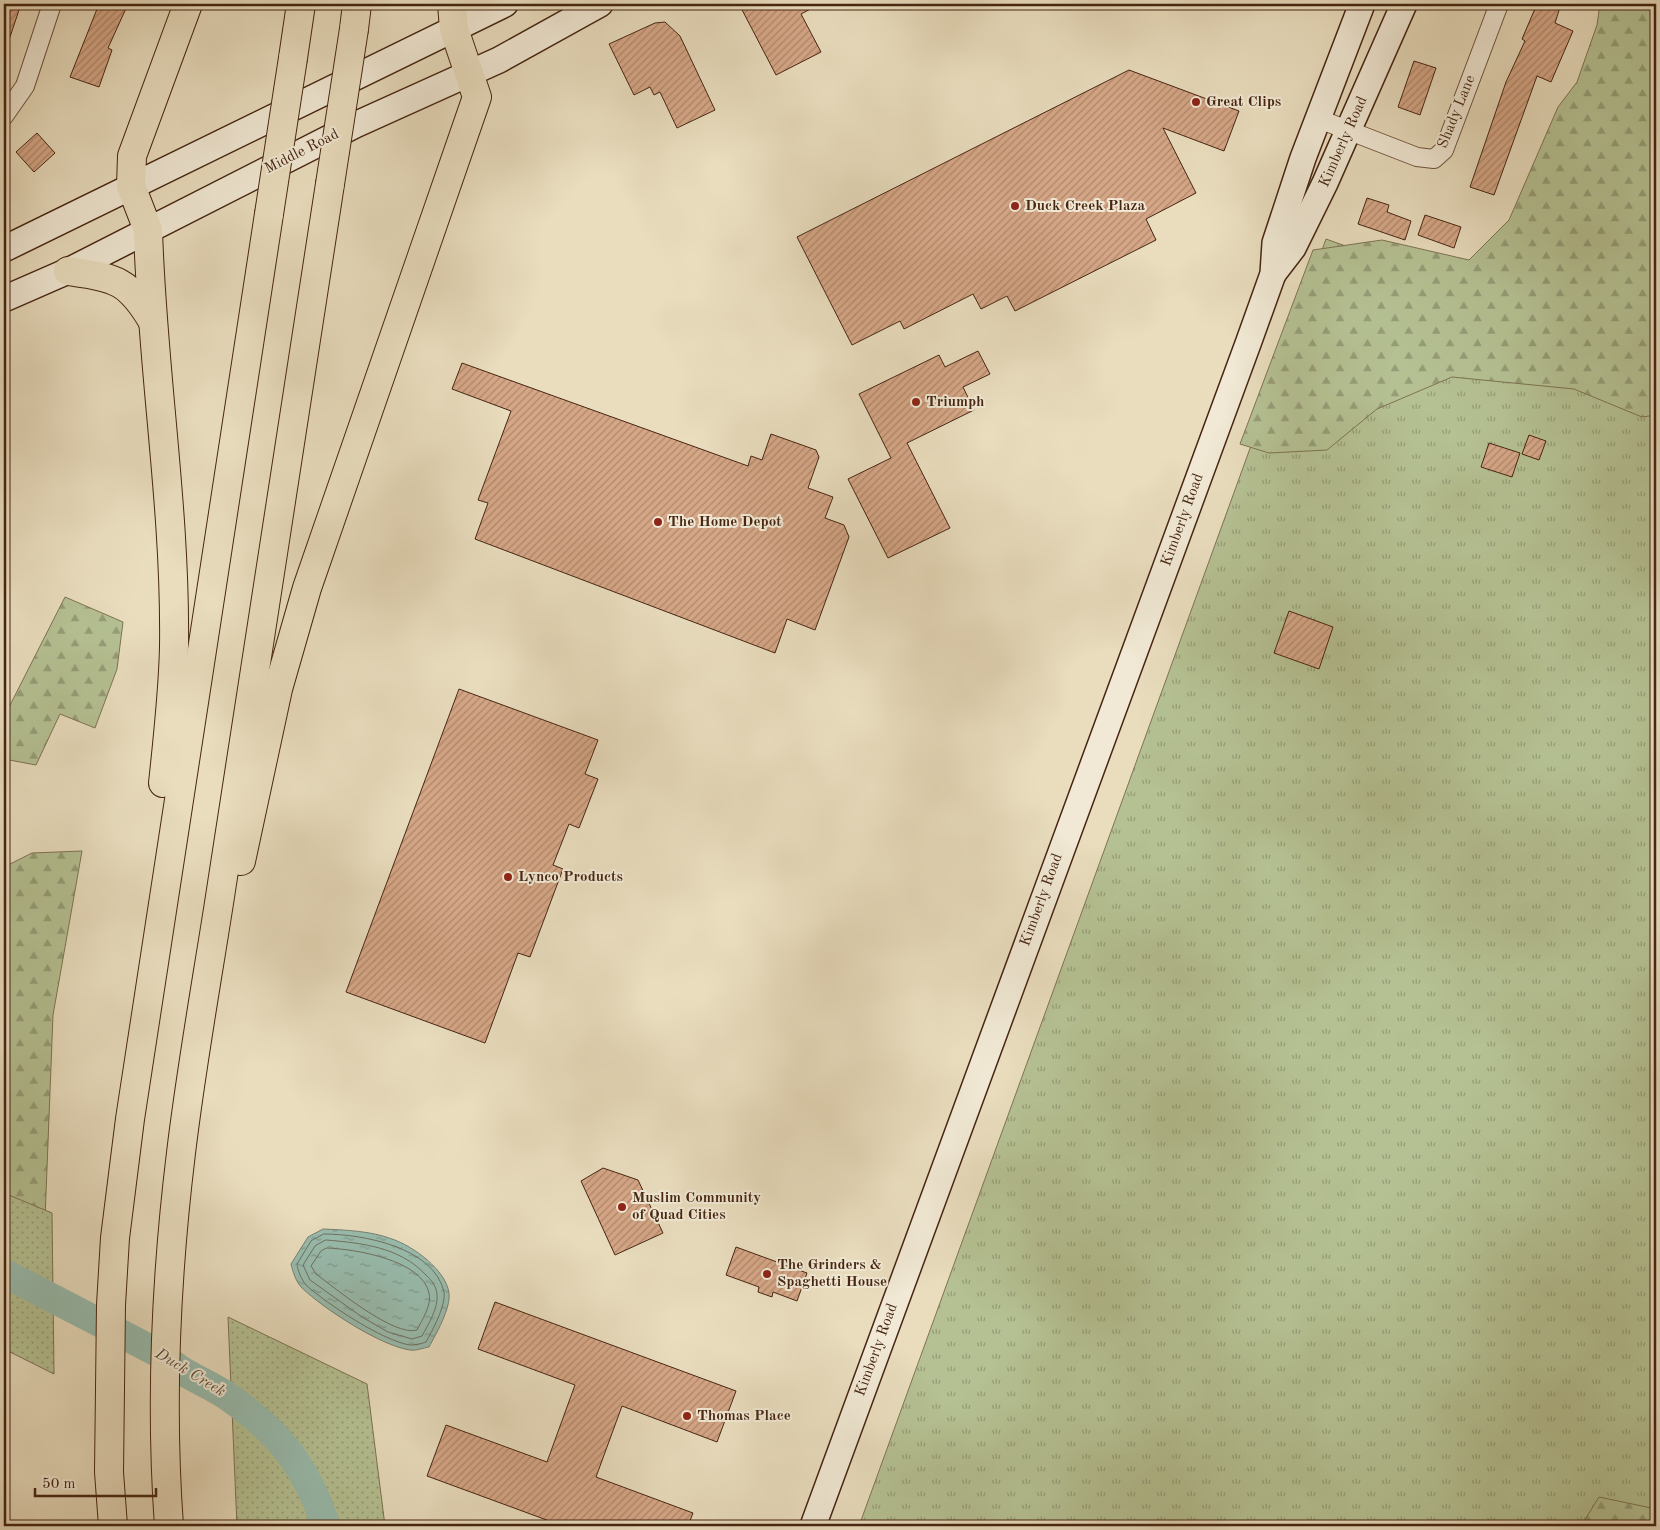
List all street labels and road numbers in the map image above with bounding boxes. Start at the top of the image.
street label: Shady Lane [1436,73,1478,151]
street label: Kimberly Road [1317,94,1371,190]
street label: Middle Road [263,127,342,177]
street label: Kimberly Road [1159,471,1207,568]
street label: Kimberly Road [1018,851,1066,948]
street label: Kimberly Road [853,1301,901,1398]

